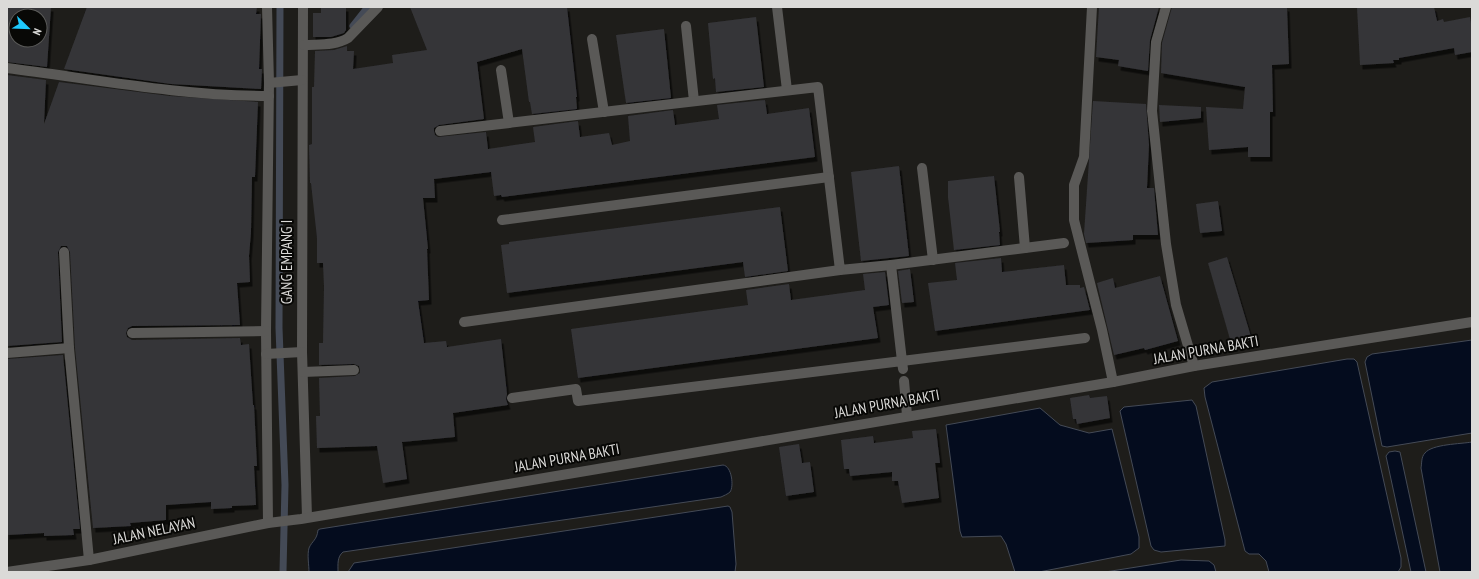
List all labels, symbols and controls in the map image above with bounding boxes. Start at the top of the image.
north arrow [8,8,48,48]
text: N [30,26,45,37]
street label: GANG EMPANG I [277,220,296,304]
street label: JALAN PURNA BAKTI [1151,331,1260,368]
street label: JALAN PURNA BAKTI [832,385,941,422]
street label: JALAN PURNA BAKTI [512,439,621,476]
street label: JALAN NELAYAN [110,513,197,549]

